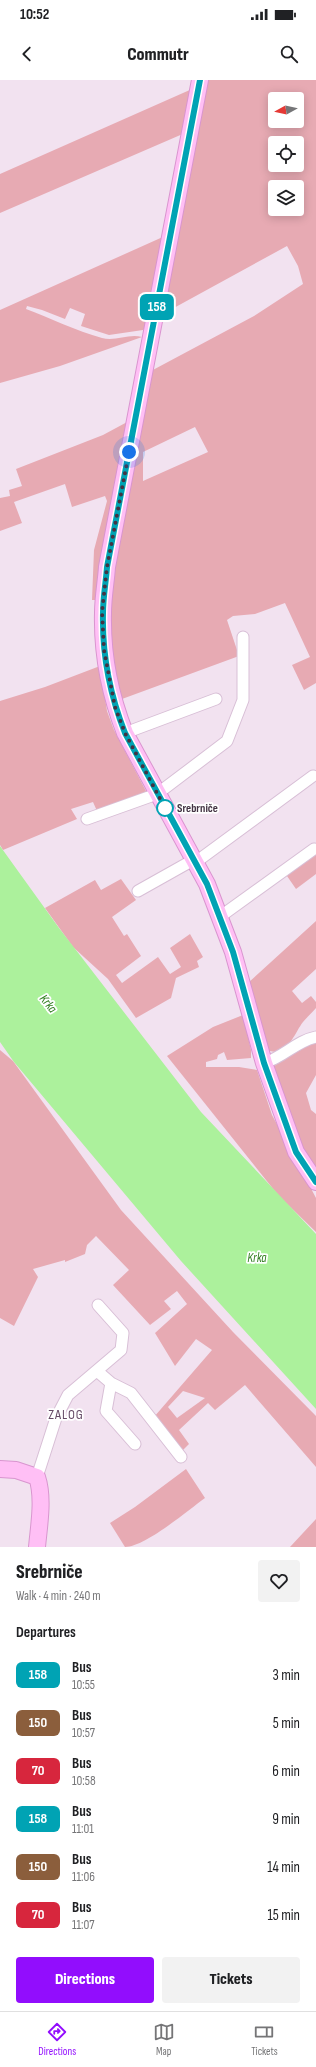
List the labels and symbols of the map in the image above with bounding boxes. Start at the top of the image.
north arrow [268,92,304,128]
line badge: 158 [134,294,180,320]
your location [119,442,139,462]
marker: Srebrniče [156,799,174,817]
place label: Srebrniče [177,801,218,816]
water label: Krka [36,991,61,1017]
water label: Krka [247,1250,267,1266]
district label: ZALOG [48,1406,84,1423]

